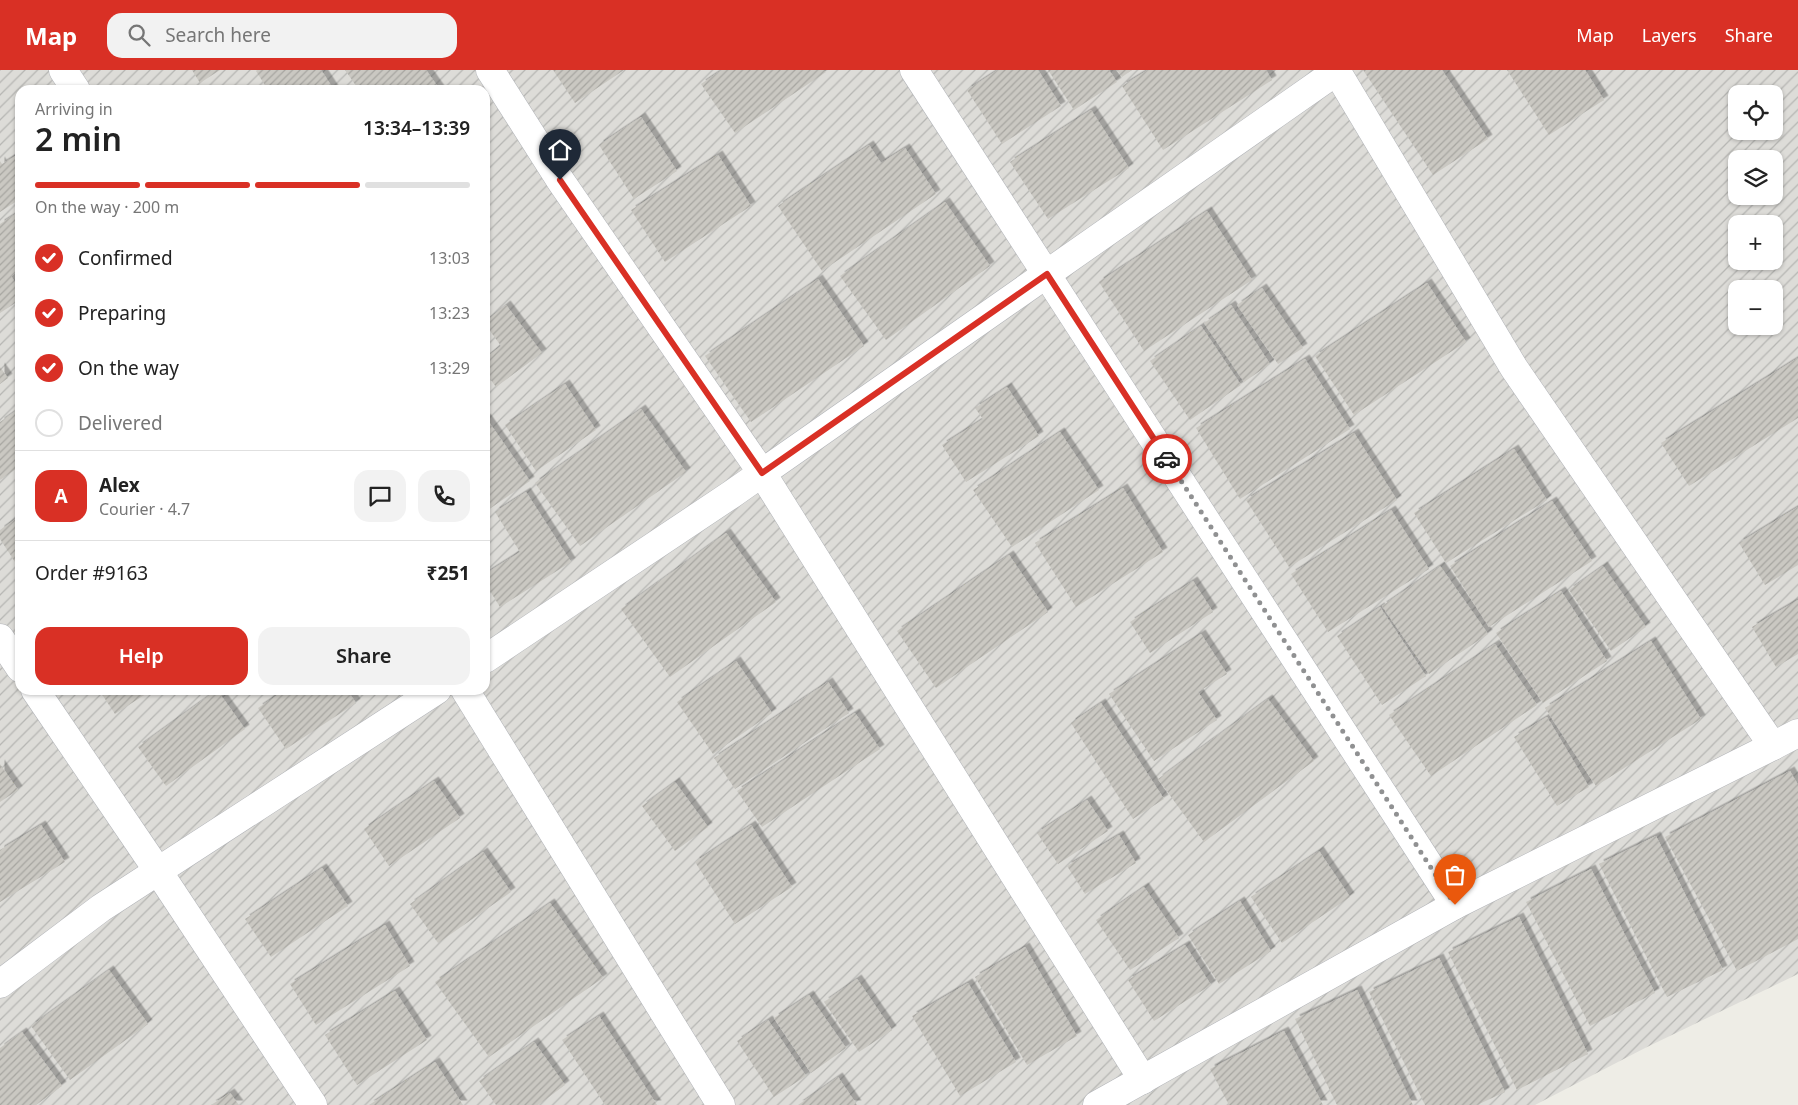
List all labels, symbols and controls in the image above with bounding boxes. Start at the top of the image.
search box [107,13,457,58]
text: Map [25,19,77,52]
icon: search [125,21,153,49]
text: Search here [165,22,271,48]
text: Map [1576,23,1614,47]
text: Layers [1642,23,1697,47]
text: Share [1725,23,1773,47]
map controls [1728,85,1783,335]
button: locate [1728,85,1783,140]
text: Arriving in [35,98,113,120]
text: 13:34–13:39 [363,115,470,141]
text: 2 min [35,117,122,160]
pin [539,129,581,180]
icon: home [546,136,574,164]
button: layers [1728,150,1783,205]
text: On the way · 200 m [35,196,179,218]
button: + [1728,215,1783,270]
icon: check [35,244,63,272]
text: Confirmed [78,245,173,271]
text: 13:03 [429,247,470,269]
button: − [1728,280,1783,335]
icon: check [35,299,63,327]
text: Preparing [78,300,166,326]
text: 13:23 [429,302,470,324]
icon: check [35,354,63,382]
text: On the way [78,355,179,381]
text: 13:29 [429,357,470,379]
text: Delivered [78,410,163,436]
courier [1142,434,1192,484]
icon: car [1153,445,1181,473]
button: chat [354,470,406,522]
button: phone [418,470,470,522]
text: Alex [99,472,140,498]
text: A [54,483,68,509]
text: Courier · 4.7 [99,498,190,520]
text: Order #9163 [35,560,148,586]
text: ₹251 [427,560,470,586]
button: Help [35,627,248,685]
button: Share [258,627,470,685]
pin [1434,854,1476,905]
icon: bag [1441,861,1469,889]

